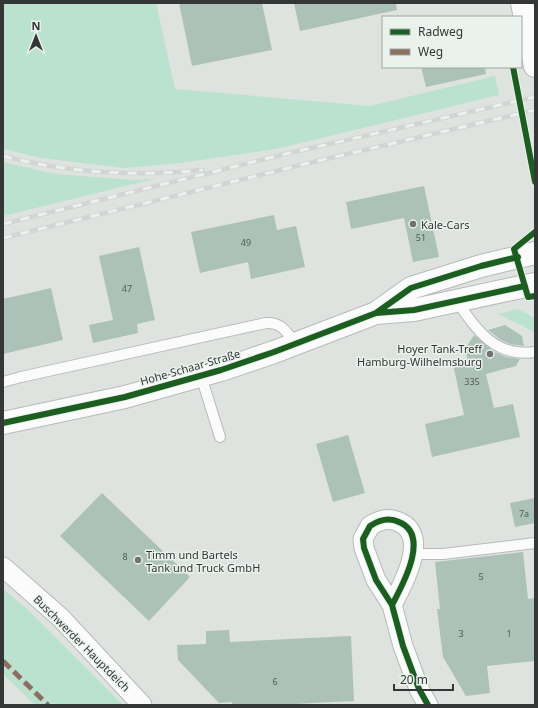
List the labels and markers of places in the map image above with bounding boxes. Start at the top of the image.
place label: Kale-Cars [421,217,470,232]
marker: Kale-Cars [408,219,418,229]
place label: Hoyer Tank-Treff Hamburg-Wilhelmsburg [357,341,483,369]
marker: Hoyer Tank-Treff Hamburg-Wilhelmsburg [485,349,495,359]
place label: Timm und Bartels Tank und Truck GmbH [146,547,260,575]
marker: Timm und Bartels Tank und Truck GmbH [133,555,143,565]

